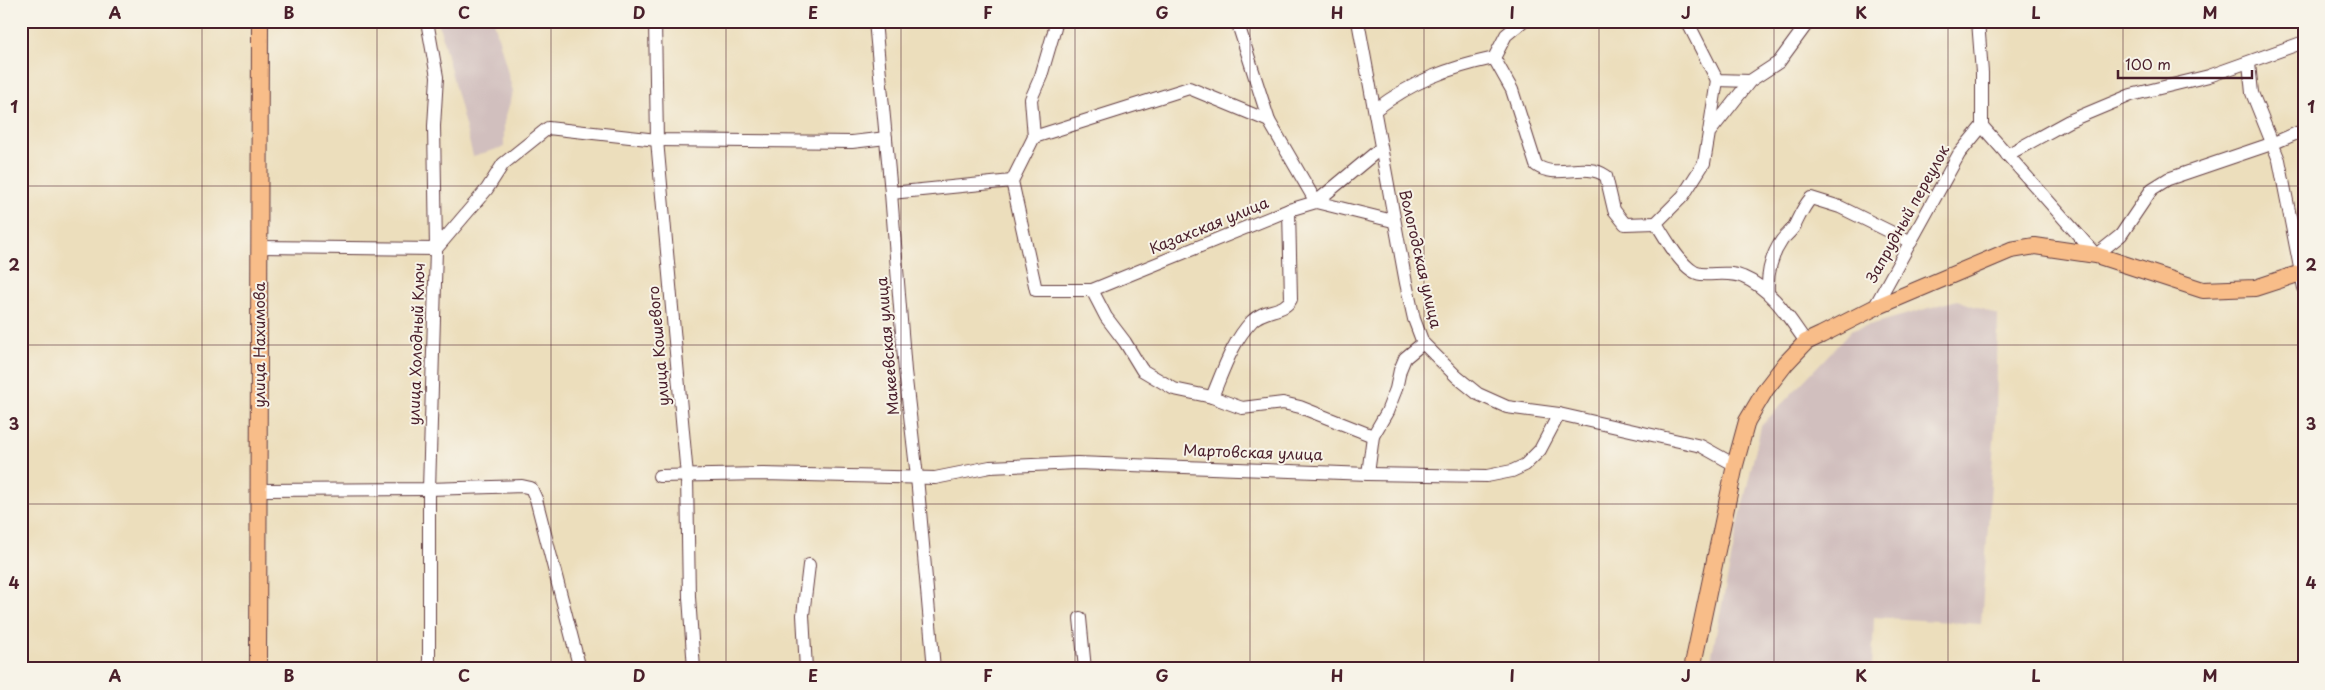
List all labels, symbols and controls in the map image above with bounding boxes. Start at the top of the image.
text: A [109,0,122,24]
text: B [284,0,295,24]
text: C [458,0,470,24]
text: D [633,0,645,24]
text: E [808,0,818,24]
text: F [983,0,993,24]
text: G [1155,0,1169,24]
text: H [1331,0,1343,24]
text: I [1509,0,1515,24]
text: J [1681,0,1691,24]
text: K [1855,0,1867,24]
text: L [2031,0,2041,24]
text: M [2202,0,2218,24]
scale bar [2118,48,2251,80]
text: 100 m [2125,52,2171,75]
text: 1 [10,94,18,118]
text: 1 [2307,94,2315,118]
street label: Запрудный переулок [1859,140,1954,286]
street label: Вологодская улица [1394,187,1449,331]
street label: Казахская улица [1145,190,1272,259]
text: 2 [8,252,20,276]
text: 2 [2305,252,2317,276]
street label: улица Холодный Ключ [401,262,430,426]
street label: Макеевская улица [869,276,904,416]
street label: улица Нахимова [247,282,270,408]
street label: улица Кошевого [641,285,674,407]
text: 3 [9,411,19,435]
text: 3 [2306,411,2316,435]
street label: Мартовская улица [1183,438,1324,465]
text: 4 [9,570,20,594]
text: 4 [2306,570,2317,594]
text: A [109,663,122,687]
text: B [284,663,295,687]
text: C [458,663,470,687]
text: D [633,663,645,687]
text: E [808,663,818,687]
text: F [983,663,993,687]
text: G [1155,663,1169,687]
text: H [1331,663,1343,687]
text: I [1509,663,1515,687]
text: J [1681,663,1691,687]
text: K [1855,663,1867,687]
text: L [2031,663,2041,687]
text: M [2202,663,2218,687]

